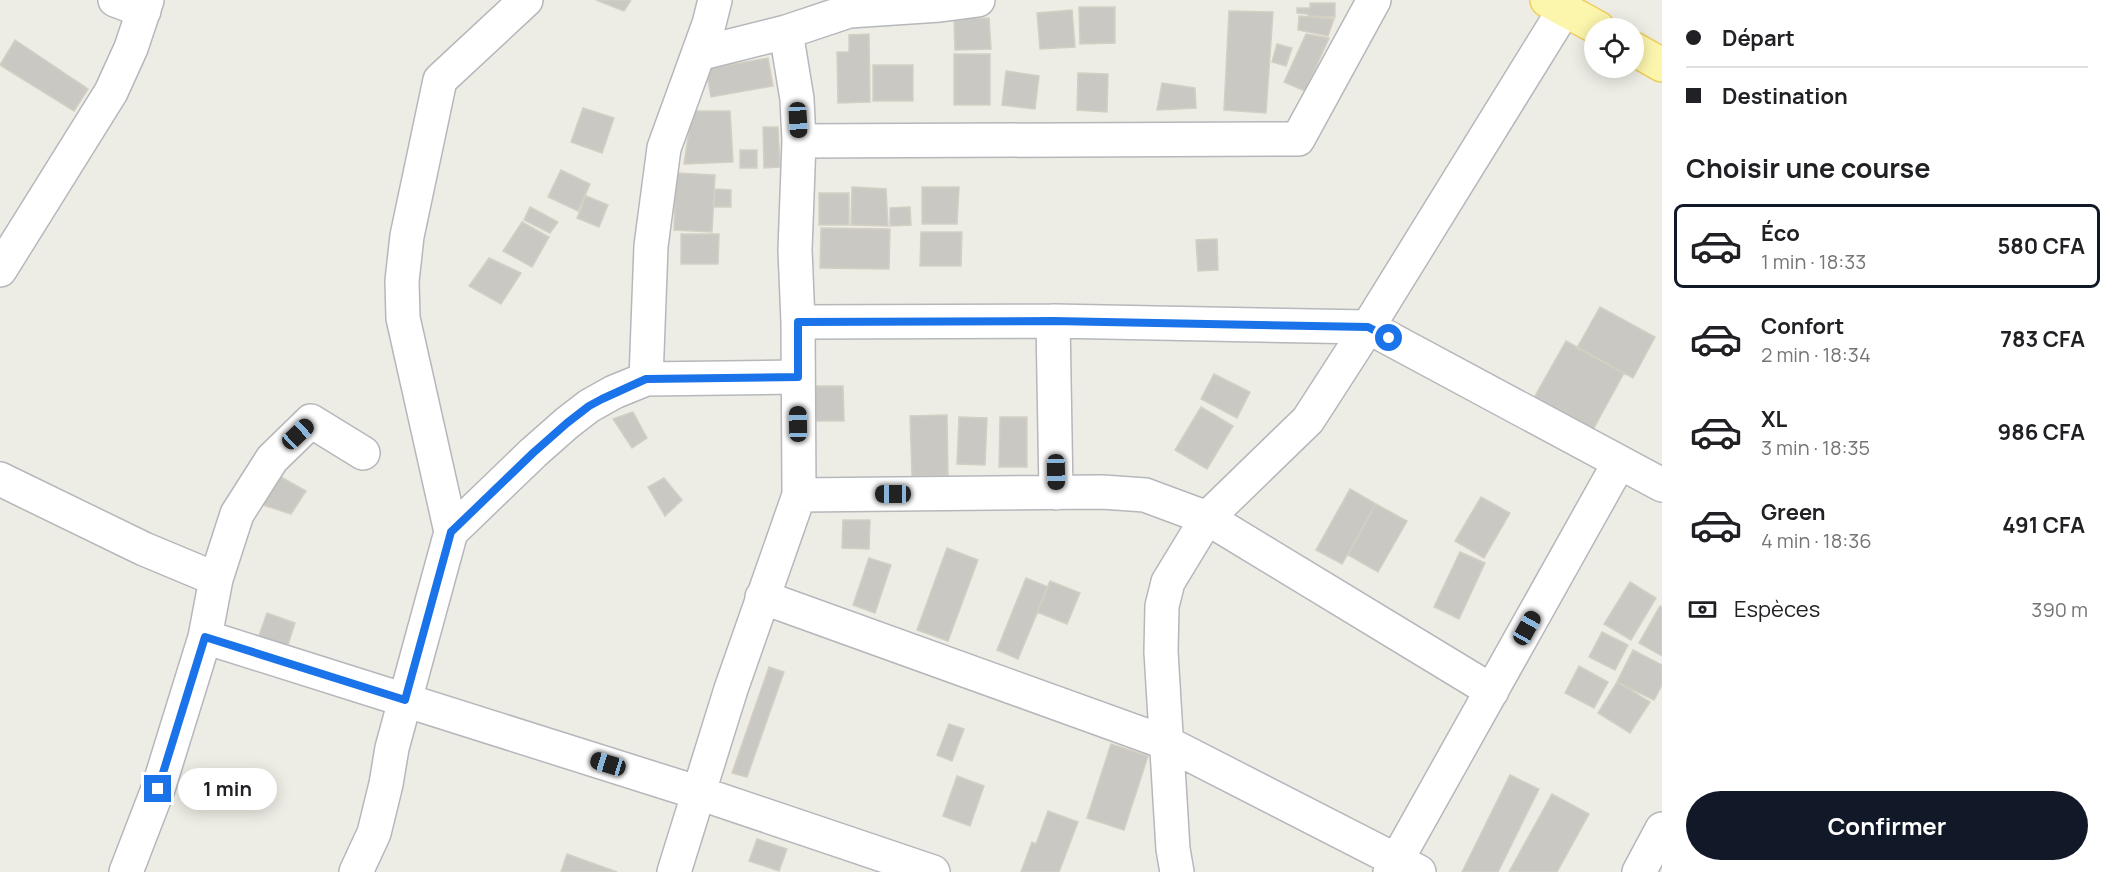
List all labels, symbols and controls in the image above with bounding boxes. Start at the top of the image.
map controls [1584,18,1644,78]
button: locate [1584,18,1644,78]
text: Départ [1722,23,1795,53]
text: Destination [1722,81,1848,111]
car [788,102,808,138]
text: Choisir une course [1686,149,1930,186]
text: Éco [1761,218,1800,248]
icon: car [1689,219,1743,273]
text: 580 CFA [1997,231,2085,261]
text: 1 min · 18:33 [1761,248,1866,275]
text: Confort [1761,311,1844,341]
icon: car [1689,312,1743,366]
route start [1375,324,1402,351]
text: 783 CFA [2000,324,2085,354]
text: 2 min · 18:34 [1761,341,1871,368]
text: XL [1761,404,1787,434]
icon: car [1689,405,1743,459]
car [789,406,807,442]
car [279,415,317,453]
text: 986 CFA [1997,417,2085,447]
text: 3 min · 18:35 [1761,434,1870,461]
car [1047,454,1065,490]
car [875,485,911,503]
text: Green [1761,497,1826,527]
icon: car [1689,498,1743,552]
text: 491 CFA [2002,510,2085,540]
text: 4 min · 18:36 [1761,527,1872,554]
icon: cash [1686,593,1719,626]
text: Espèces [1734,594,1820,624]
text: 390 m [2031,596,2088,623]
car [1510,608,1544,648]
car [588,750,628,778]
callout: 1 min [179,768,278,810]
route end [144,775,171,802]
text: 1 min [203,775,252,802]
button: Confirmer [1686,791,2088,860]

